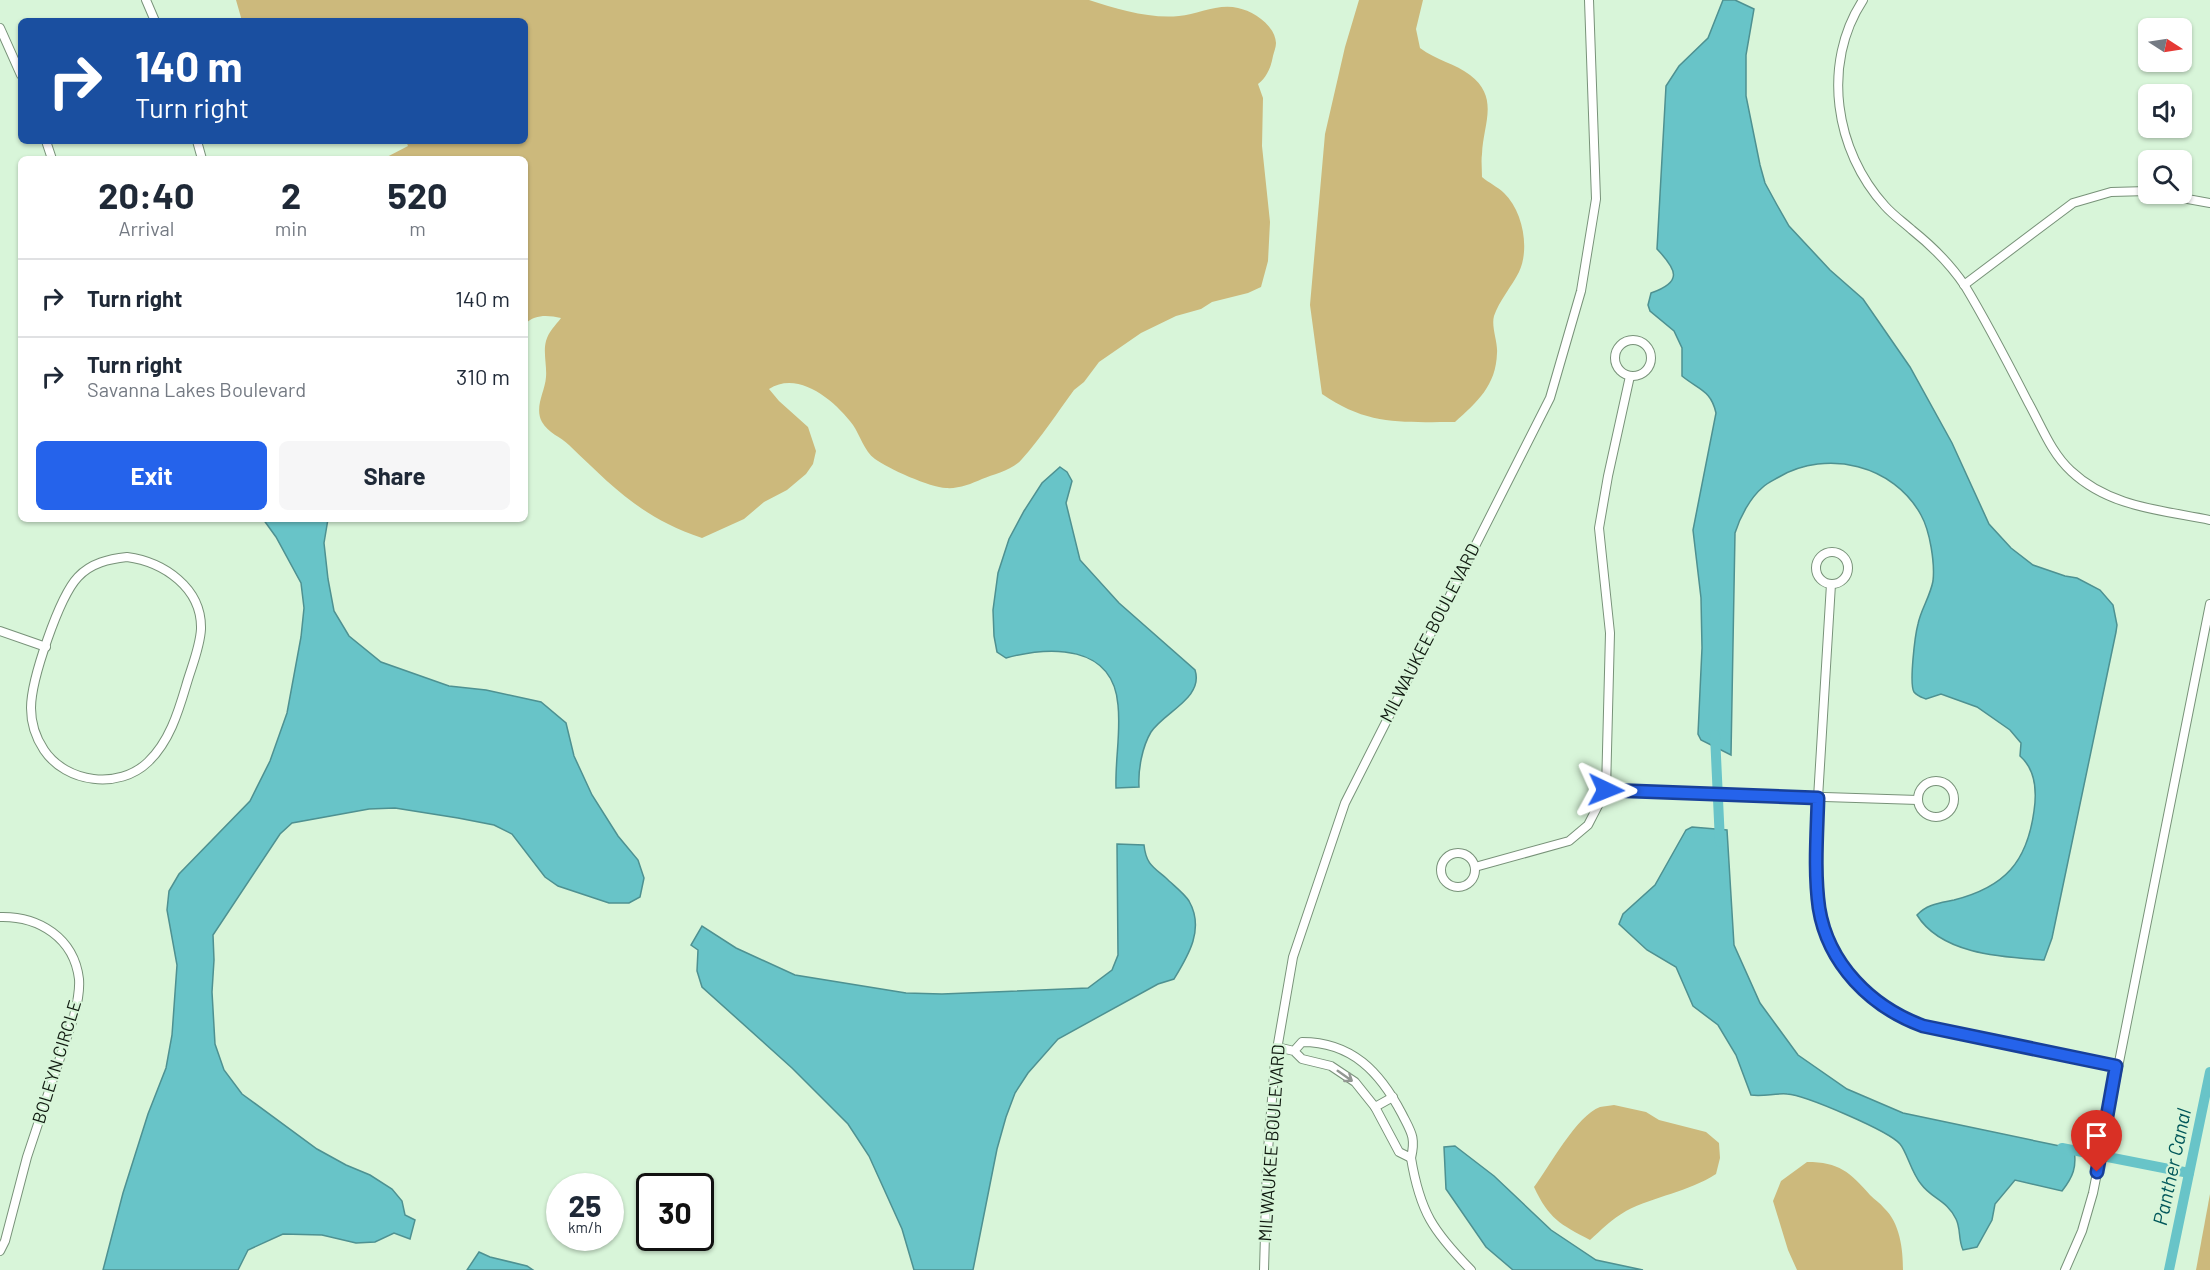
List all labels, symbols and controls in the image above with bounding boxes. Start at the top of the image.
north arrow [2138,18,2192,72]
map controls [2138,18,2192,204]
text: 140 m [135,40,243,90]
icon: right [36,42,114,120]
button: sound [2138,84,2192,138]
text: Turn right [135,91,249,123]
button: search [2138,150,2192,204]
text: 20:40 [98,173,194,216]
text: 2 [281,173,301,216]
text: 520 [388,173,448,216]
text: Arrival [118,216,174,240]
text: min [275,216,307,240]
text: m [409,216,426,240]
icon: right [36,282,69,315]
text: Turn right [87,285,182,311]
text: 140 m [455,285,510,311]
text: Turn right [87,351,182,377]
icon: right [36,360,69,393]
text: 310 m [456,363,510,389]
text: Savanna Lakes Boulevard [87,377,306,401]
button: Exit [36,441,267,510]
button: Share [279,441,510,510]
street label: MILWAUKEE BOULEVARD [1374,539,1484,726]
position arrow [1574,758,1638,822]
street label: BOLEYN CIRCLE [27,997,85,1126]
street label: MILWAUKEE BOULEVARD [1253,1044,1289,1242]
one-way arrow [1337,1070,1353,1082]
water label: Panther Canal [2147,1106,2195,1227]
pin [2071,1110,2122,1172]
icon: arrive [2080,1119,2113,1152]
speed limit sign: 30 [636,1173,714,1251]
text: 25 [569,1187,601,1223]
text: km/h [568,1218,602,1236]

